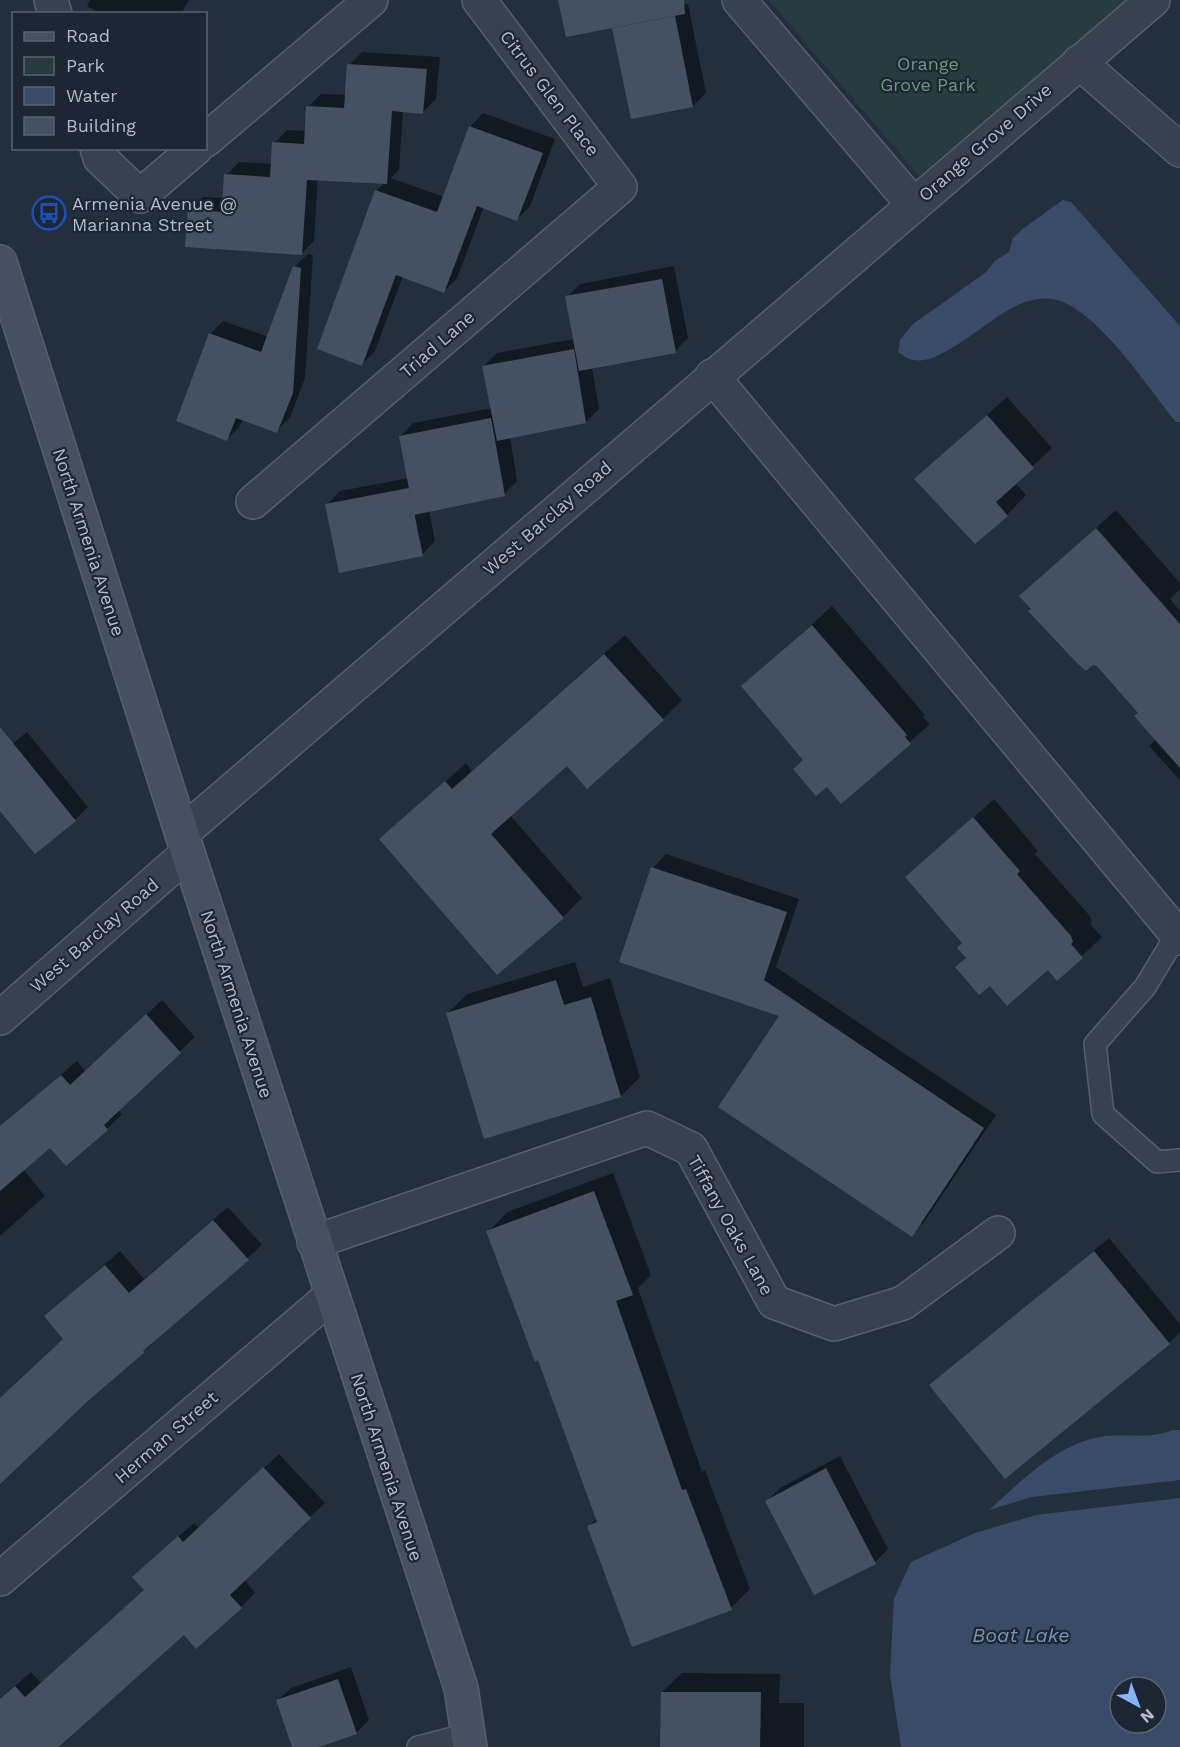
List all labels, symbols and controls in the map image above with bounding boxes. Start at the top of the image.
legend [12,12,207,150]
text: Road [66,25,110,46]
street label: Citrus Glen Place [496,26,604,160]
park label: Orange Grove Park [880,53,976,95]
text: Park [66,55,105,76]
street label: Orange Grove Drive [914,78,1056,206]
text: Water [66,85,118,106]
text: Building [66,115,136,136]
place label: Armenia Avenue @ Marianna Street [72,193,237,235]
bus stop icon: Armenia Avenue @ Marianna Street [31,195,67,231]
street label: Triad Lane [395,306,479,382]
street label: North Armenia Avenue [49,445,129,639]
street label: West Barclay Road [478,456,616,580]
street label: West Barclay Road [25,873,163,997]
street label: North Armenia Avenue [197,907,277,1101]
street label: Tiffany Oaks Lane [684,1151,778,1299]
street label: North Armenia Avenue [347,1370,427,1564]
street label: Herman Street [110,1386,222,1487]
water label: Boat Lake [972,1623,1070,1647]
north arrow [1108,1675,1168,1735]
text: N [1137,1705,1158,1727]

